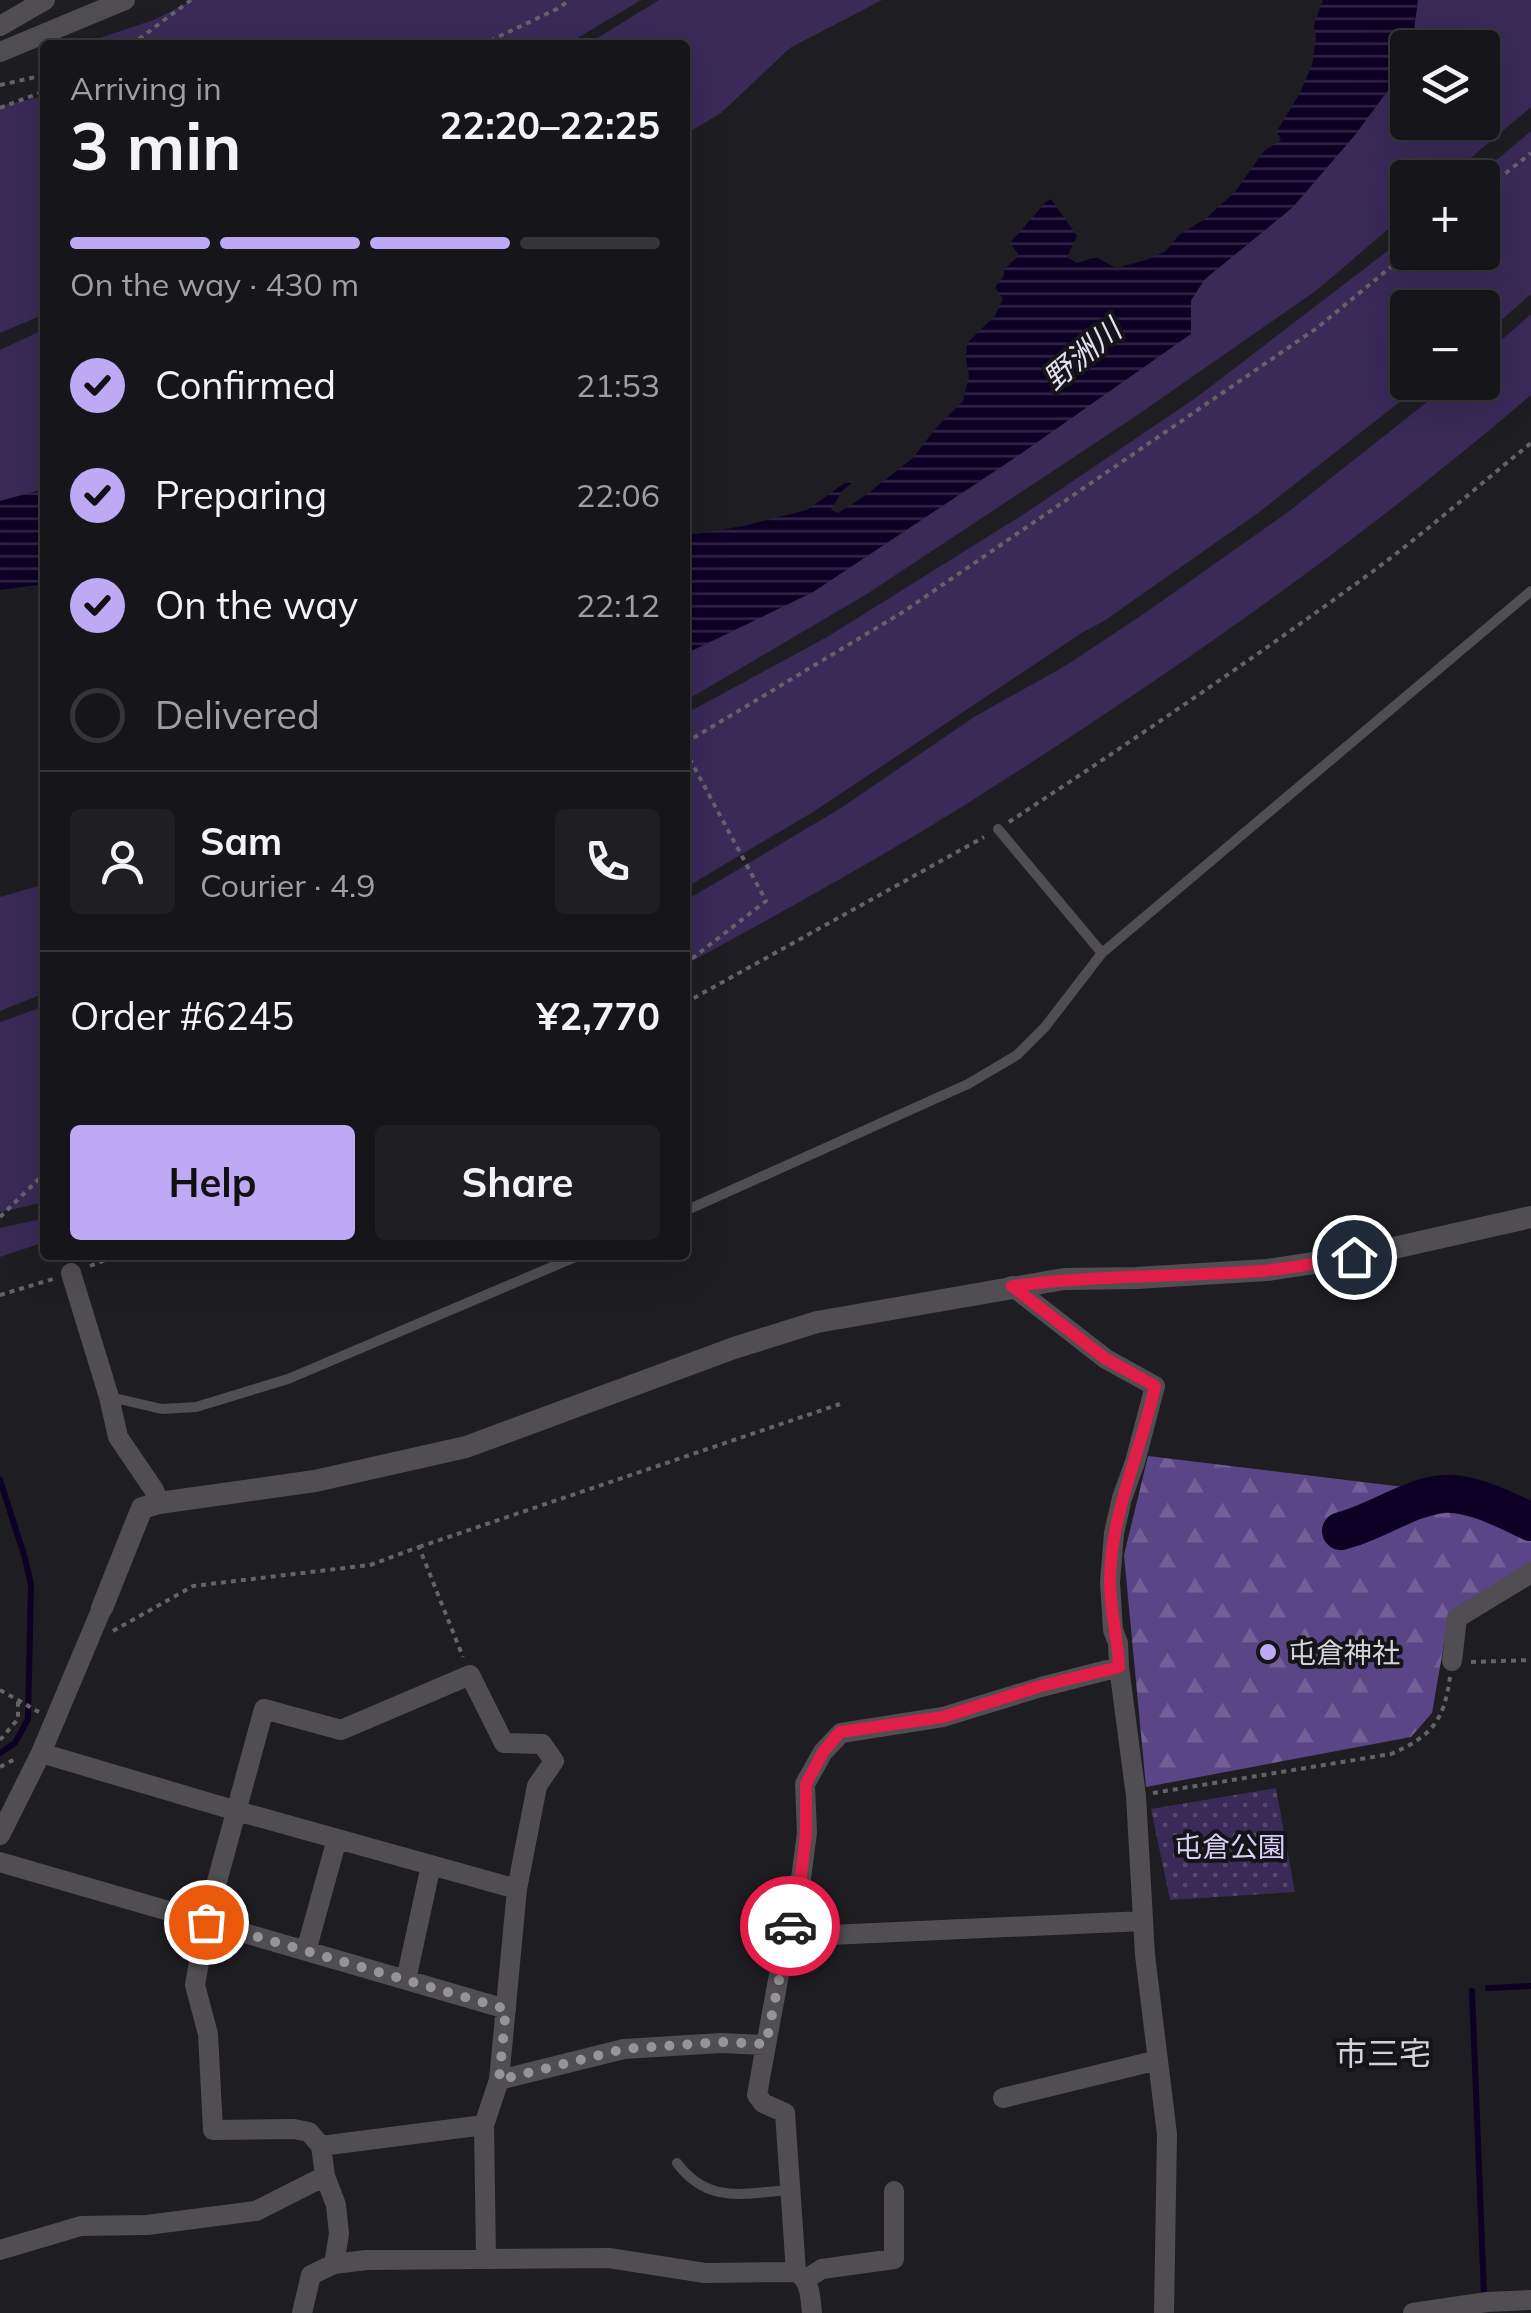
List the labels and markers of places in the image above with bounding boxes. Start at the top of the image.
pin [1312,1215,1397,1300]
place label: 屯倉神社 [1288,1635,1400,1670]
marker: 屯倉神社 [1257,1641,1279,1663]
pin [164,1880,249,1965]

